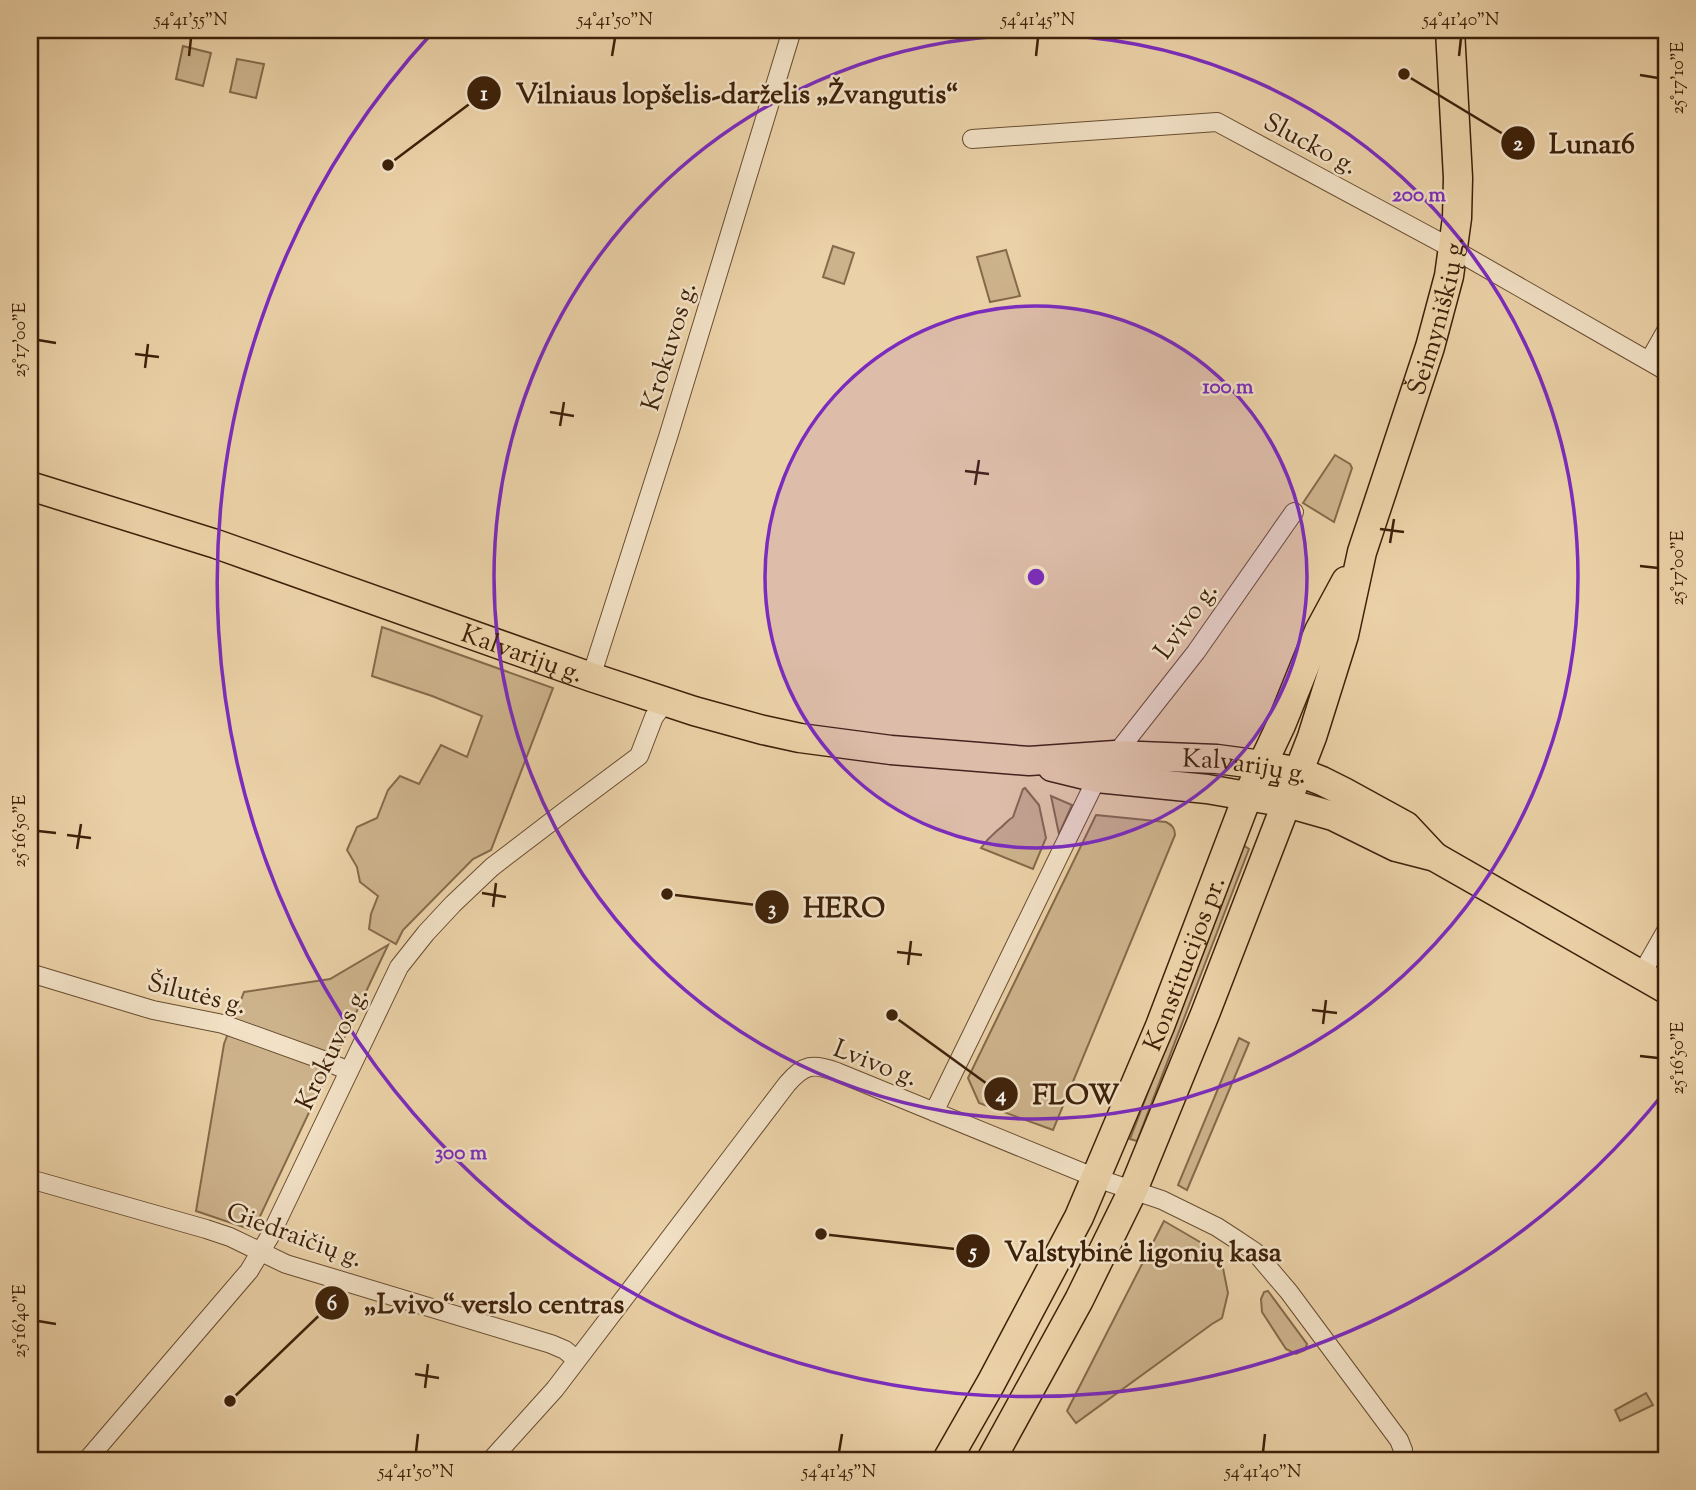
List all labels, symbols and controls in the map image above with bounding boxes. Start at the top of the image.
text: 54°41'55"N [153,8,228,34]
text: 54°41'50"N [576,8,653,34]
text: 54°41'45"N [1000,8,1075,34]
text: 54°41'40"N [1422,8,1499,34]
text: 25°17'10"E [1666,42,1692,114]
callout: Vilniaus lopšelis-darželis „Žvangutis“ [467,68,972,117]
text: Vilniaus lopšelis-darželis „Žvangutis“ [516,76,958,116]
text: 1 [480,80,488,110]
street label: Slucko g. [1256,105,1363,185]
callout: Luna16 [1500,118,1649,167]
text: Luna16 [1549,126,1635,166]
text: 2 [1513,130,1523,160]
text: 200 m [1392,181,1447,211]
street label: Šeimyniškių g. [1399,234,1475,401]
street label: Krokuvos g. [633,278,708,416]
text: 25°17'00"E [8,302,34,378]
text: 100 m [1203,373,1254,403]
text: 25°17'00"E [1666,530,1692,606]
centre of rings [1024,565,1048,589]
street label: Lvivo g. [1146,575,1228,668]
street label: Kalvarijų g. [456,616,588,694]
street label: Kalvarijų g. [1181,742,1314,795]
text: 25°16'50"E [8,794,34,867]
street label: Konstitucijos pr. [1135,872,1236,1057]
callout: HERO [754,883,899,932]
text: HERO [803,890,885,930]
text: 3 [768,895,776,925]
street label: Šilutės g. [143,965,250,1026]
street label: Krokuvos g. [287,981,379,1117]
text: 25°16'50"E [1666,1021,1692,1094]
street label: Lvivo g. [828,1031,923,1097]
callout: FLOW [984,1069,1134,1118]
text: FLOW [1033,1077,1120,1117]
text: 4 [995,1081,1007,1111]
text: 300 m [435,1139,488,1169]
street label: Giedraičių g. [221,1195,368,1278]
callout: Valstybinė ligonių kasa [955,1226,1296,1275]
text: Valstybinė ligonių kasa [1004,1234,1282,1274]
text: 5 [967,1238,977,1268]
callout: „Lvivo“ verslo centras [315,1279,638,1328]
text: 25°16'40"E [8,1284,34,1358]
text: „Lvivo“ verslo centras [364,1286,624,1326]
text: 6 [327,1290,337,1320]
text: 54°41'50"N [377,1460,454,1486]
text: 54°41'45"N [801,1460,876,1486]
text: 54°41'40"N [1224,1460,1301,1486]

